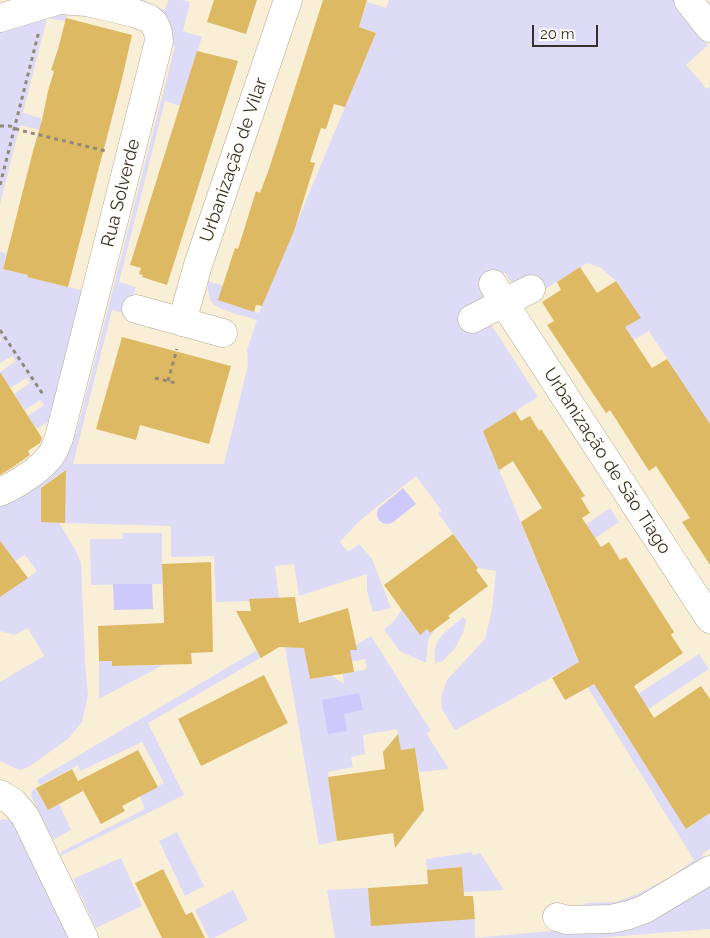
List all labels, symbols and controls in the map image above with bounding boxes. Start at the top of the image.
scale bar [535,15,601,47]
text: 20 m [540,25,575,43]
street label: Urbanização de Vilar [196,75,272,245]
street label: Rua Solverde [97,137,145,249]
street label: Urbanização de São Tiago [539,364,675,558]

